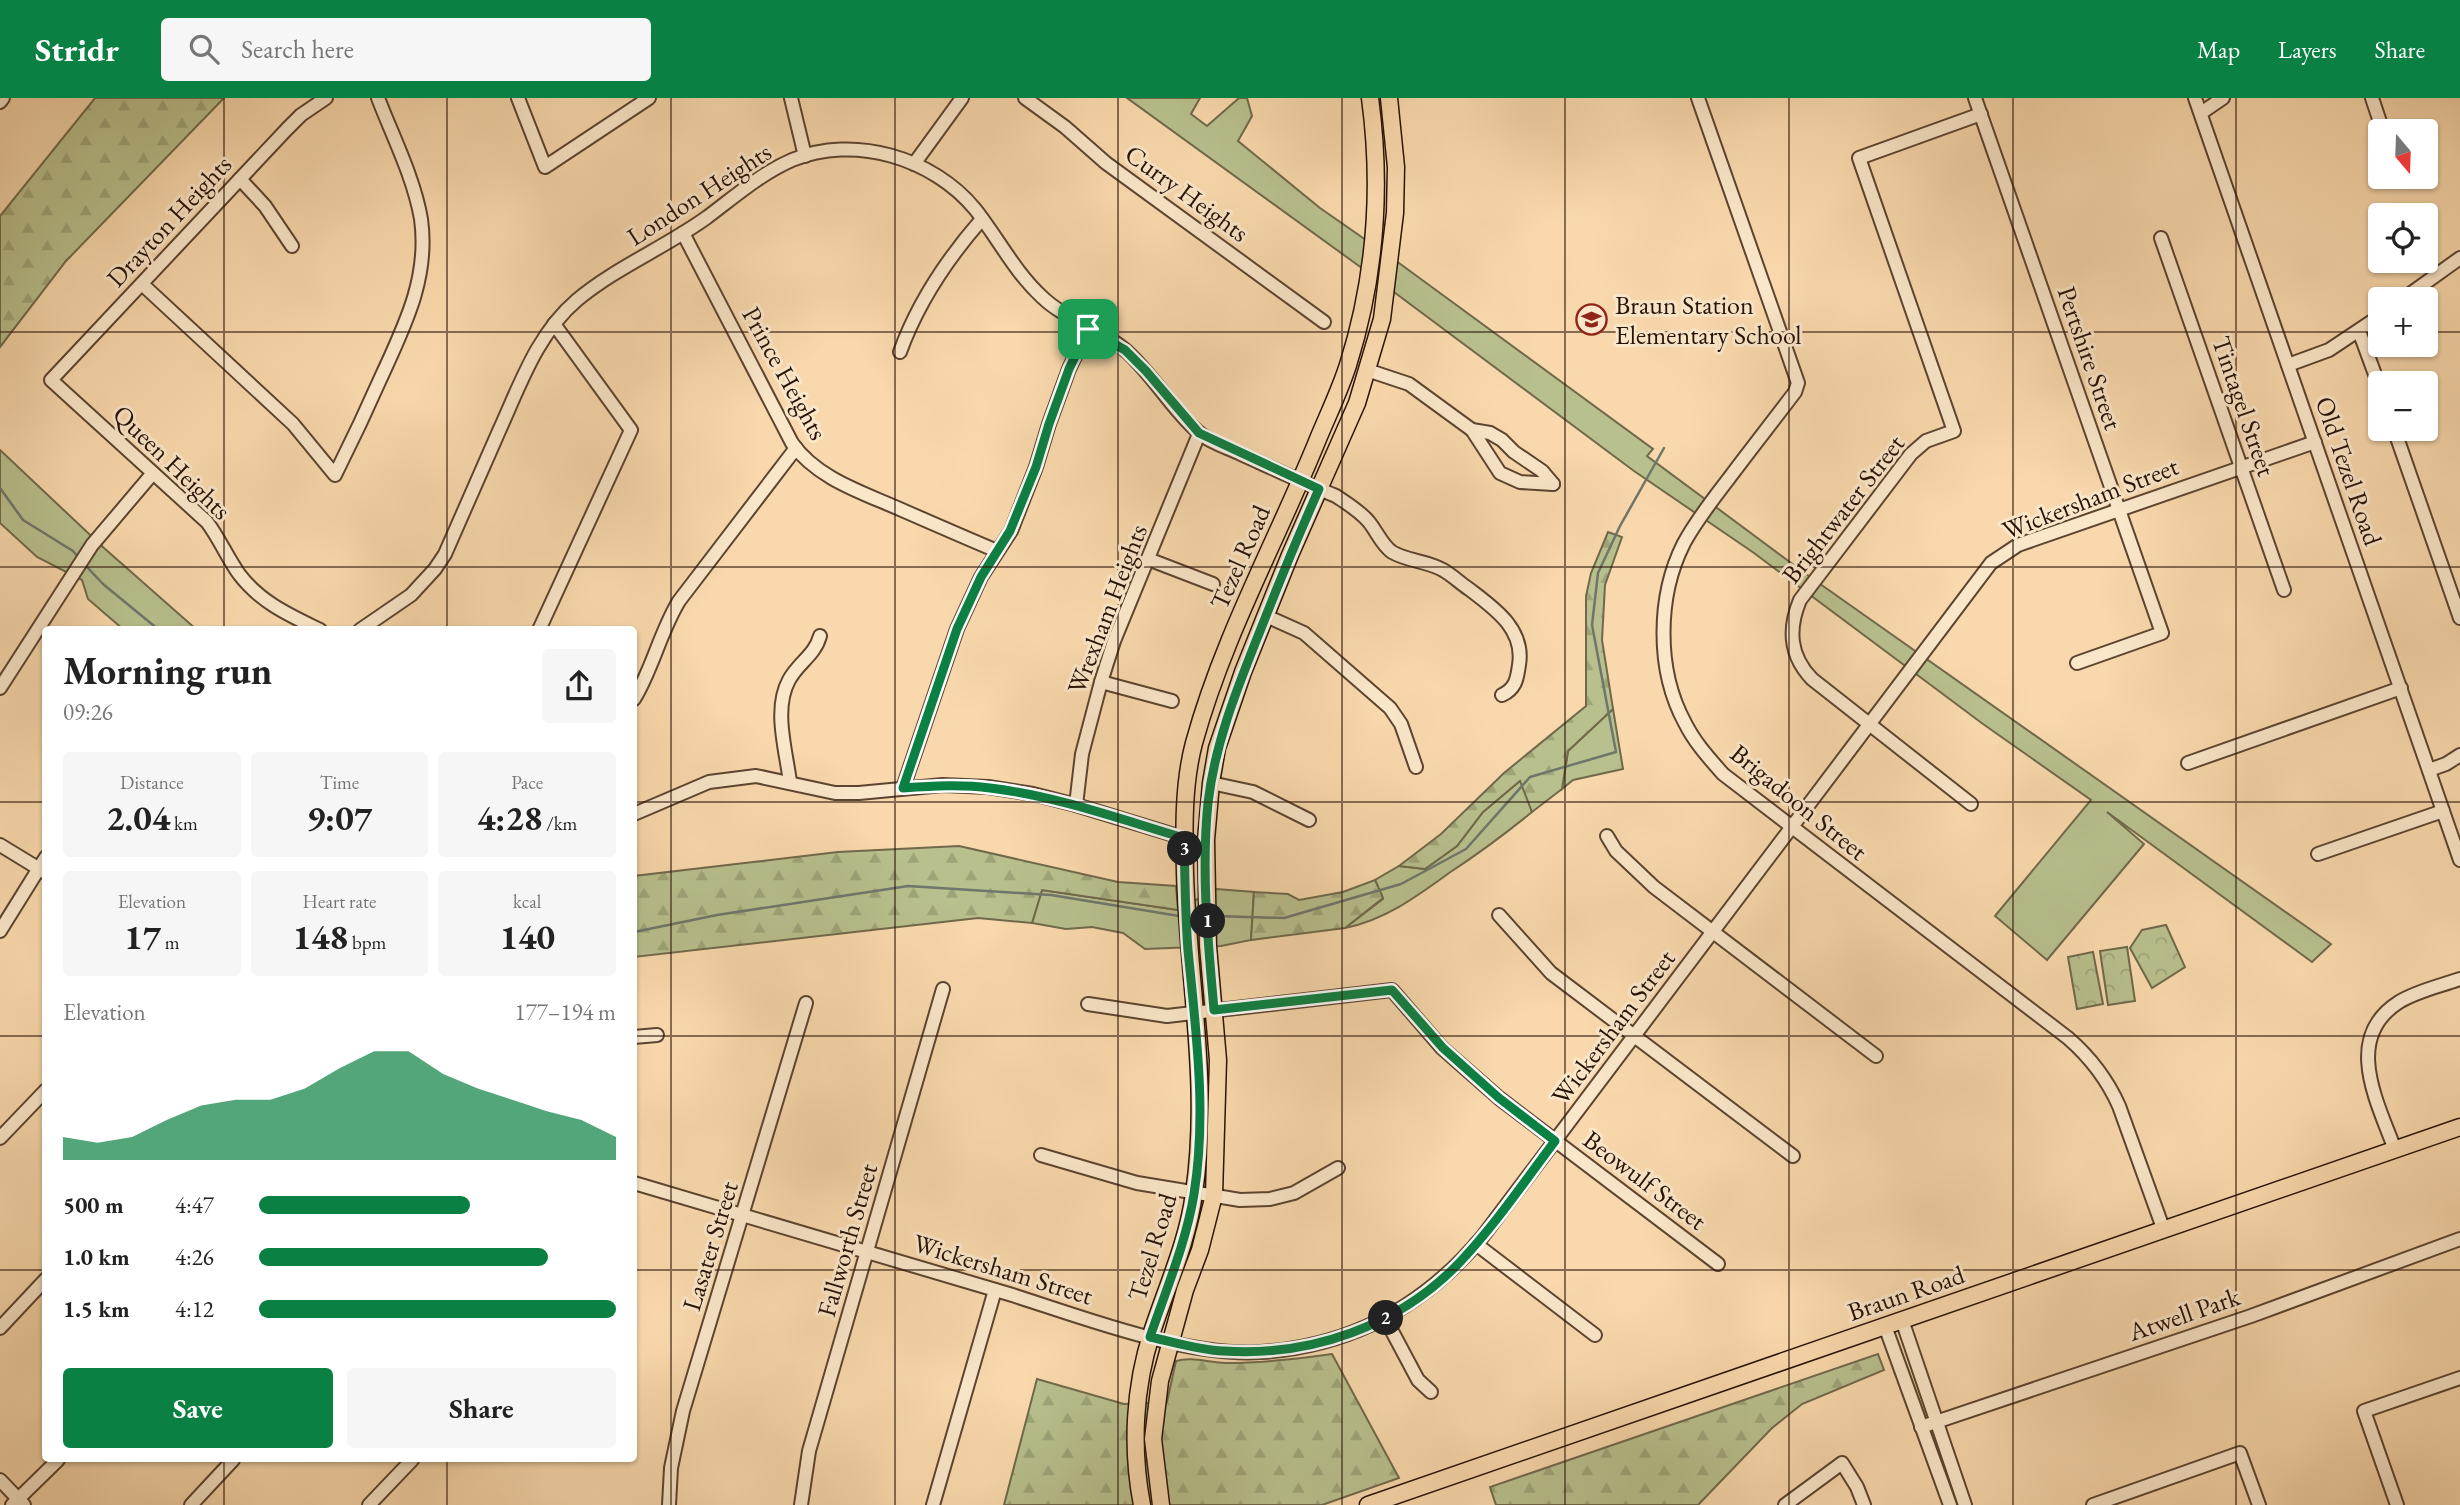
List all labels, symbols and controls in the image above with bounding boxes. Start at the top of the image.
search box [161,18,651,81]
text: Stridr [35,28,119,71]
icon: search [185,30,223,68]
text: Search here [241,32,354,66]
text: Map [2197,34,2240,65]
text: Layers [2278,34,2337,65]
text: Share [2375,34,2425,65]
north arrow [2368,119,2438,189]
map controls [2368,119,2438,441]
street label: London Heights [620,135,778,253]
street label: Curry Heights [1118,137,1256,249]
street label: Drayton Heights [99,148,239,294]
button: locate [2368,203,2438,273]
street label: Pertshire Street [2050,282,2130,434]
button: + [2368,287,2438,357]
place label: Braun Station Elementary School [1615,288,1802,352]
pin [1058,299,1118,359]
street label: Prince Heights [734,300,836,446]
school or university icon: Braun Station Elementary School [1575,303,1609,337]
icon: arrive [1069,310,1107,348]
street label: Tintagel Street [2204,331,2284,481]
button: − [2368,371,2438,441]
street label: Old Tezel Road [2308,392,2391,551]
street label: Queen Heights [106,397,238,527]
street label: Brightwater Street [1774,427,1912,591]
street label: Wickersham Street [1997,449,2183,547]
street label: Tezel Road [1202,499,1278,614]
street label: Wrexham Heights [1059,519,1155,699]
text: Morning run [63,646,272,695]
button: share [542,649,616,723]
text: 09:26 [63,697,113,727]
street label: Brigadoon Street [1723,736,1875,868]
text: Distance [120,770,184,795]
text: Time [320,770,359,795]
text: Pace [511,770,543,795]
text: 2.04 [106,795,170,840]
text: 9:07 [307,795,372,840]
text: 4:28 [477,795,542,840]
text: km [170,811,198,836]
text: /km [542,811,577,836]
pin: 3 [1168,832,1202,866]
text: 3 [1179,836,1190,861]
text: Elevation [118,889,186,914]
text: Heart rate [303,889,376,914]
text: kcal [513,889,541,914]
pin: 1 [1190,904,1226,938]
text: 1 [1202,908,1213,933]
text: 17 [124,914,161,959]
text: 148 [293,914,348,959]
text: 140 [499,914,555,959]
text: m [161,930,180,955]
text: bpm [348,930,386,955]
street label: Wickersham Street [1543,943,1683,1111]
text: Elevation [63,997,146,1027]
text: 177–194 m [515,997,616,1027]
street label: Beowulf Street [1576,1123,1714,1237]
street label: Fallworth Street [809,1159,885,1321]
street label: Lasater Street [674,1177,746,1315]
street label: Tezel Road [1120,1188,1185,1305]
text: 500 m [63,1190,124,1220]
text: 4:47 [175,1190,214,1220]
street label: Wickersham Street [909,1226,1097,1312]
text: 1.0 km [63,1242,130,1272]
text: 4:26 [175,1242,214,1272]
street label: Braun Road [1843,1257,1970,1329]
street label: Atwell Park [2123,1279,2245,1349]
text: 1.5 km [63,1294,130,1324]
text: 4:12 [175,1294,214,1324]
pin: 2 [1368,1300,1404,1336]
text: 2 [1380,1305,1391,1330]
button: Save [63,1368,333,1448]
button: Share [347,1368,616,1448]

